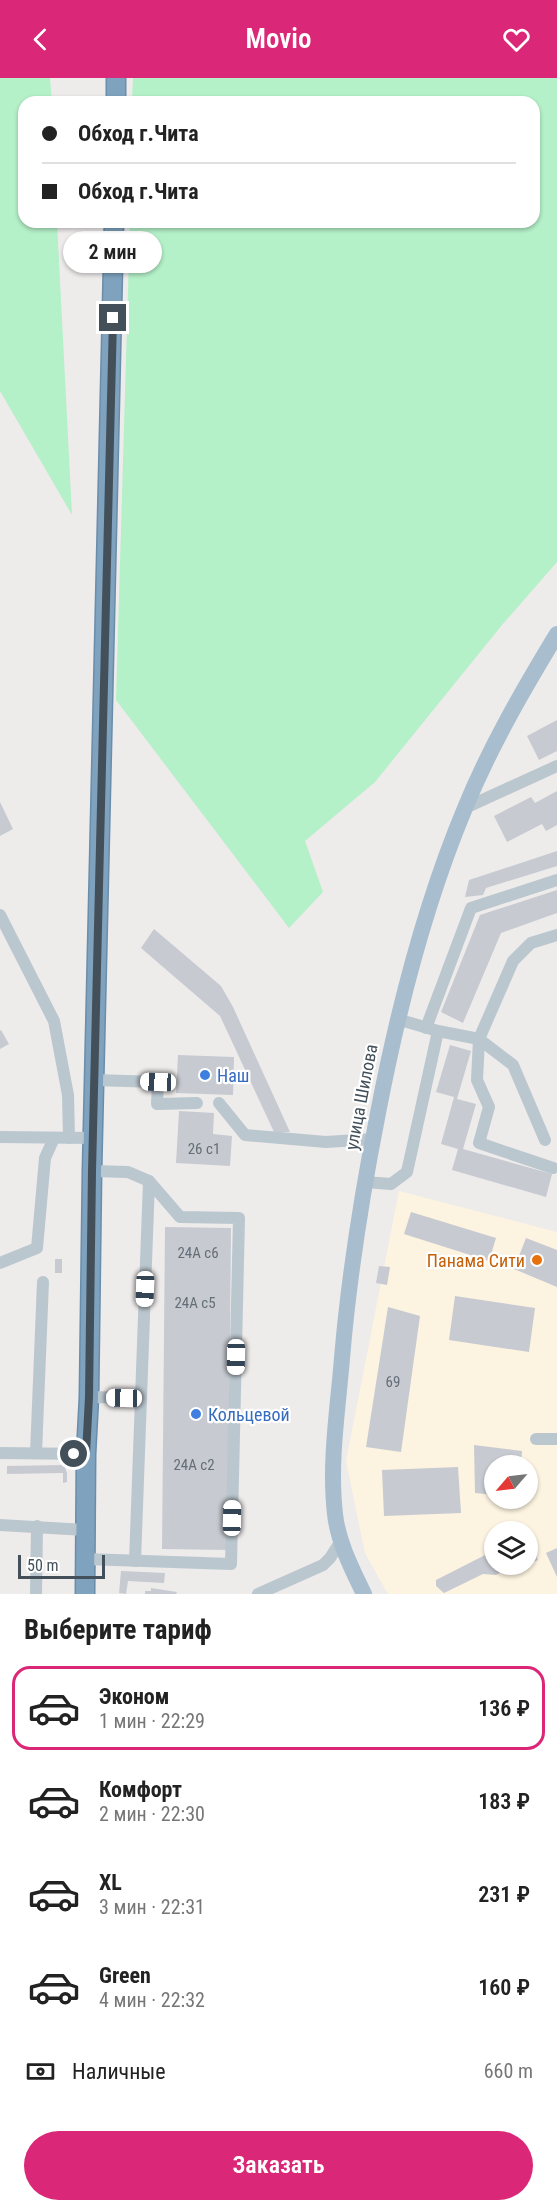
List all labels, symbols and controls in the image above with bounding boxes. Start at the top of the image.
icon: back [24,23,57,56]
text: Movio [246,23,311,55]
icon: heart [500,23,533,56]
text: Обход г.Чита [78,121,199,146]
text: Обход г.Чита [78,179,199,204]
callout: 2 мин [63,231,162,273]
text: 2 мин [89,240,136,264]
route end [99,304,126,331]
street label: улица Шилова [340,1042,382,1152]
place label: Наш [217,1065,249,1086]
marker: Наш [198,1068,212,1082]
car [140,1072,176,1092]
house number: 26 с1 [188,1140,220,1158]
house number: 24А с6 [177,1244,219,1262]
place label: Панама Сити [427,1250,525,1271]
marker: Панама Сити [530,1253,544,1267]
car [135,1271,155,1307]
house number: 24А с5 [174,1294,216,1312]
car [227,1339,245,1375]
house number: 69 [386,1373,400,1391]
car [106,1389,142,1407]
place label: Кольцевой [208,1404,290,1425]
marker: Кольцевой [189,1407,203,1421]
route start [60,1440,87,1467]
north arrow [484,1455,538,1509]
map controls [484,1455,538,1575]
house number: 24А с2 [173,1456,215,1474]
car [223,1500,241,1536]
button: layers [484,1521,538,1575]
scale bar [18,1552,105,1580]
text: 50 m [27,1556,59,1575]
text: Выберите тариф [24,1614,212,1646]
icon: car [27,1681,81,1735]
text: Эконом [99,1684,169,1709]
text: 136 ₽ [478,1696,530,1721]
text: 1 мин · 22:29 [99,1709,205,1733]
icon: car [27,1774,81,1828]
text: Комфорт [99,1777,182,1802]
text: 183 ₽ [478,1789,530,1814]
text: 2 мин · 22:30 [99,1802,205,1826]
icon: car [27,1867,81,1921]
text: XL [99,1870,122,1895]
text: 231 ₽ [478,1882,530,1907]
text: 3 мин · 22:31 [99,1895,205,1919]
icon: car [27,1960,81,2014]
text: Green [99,1963,151,1988]
text: 160 ₽ [478,1975,530,2000]
text: 4 мин · 22:32 [99,1988,205,2012]
icon: cash [24,2055,57,2088]
text: Наличные [72,2059,166,2084]
text: 660 m [484,2059,533,2083]
button: Заказать [24,2131,533,2200]

